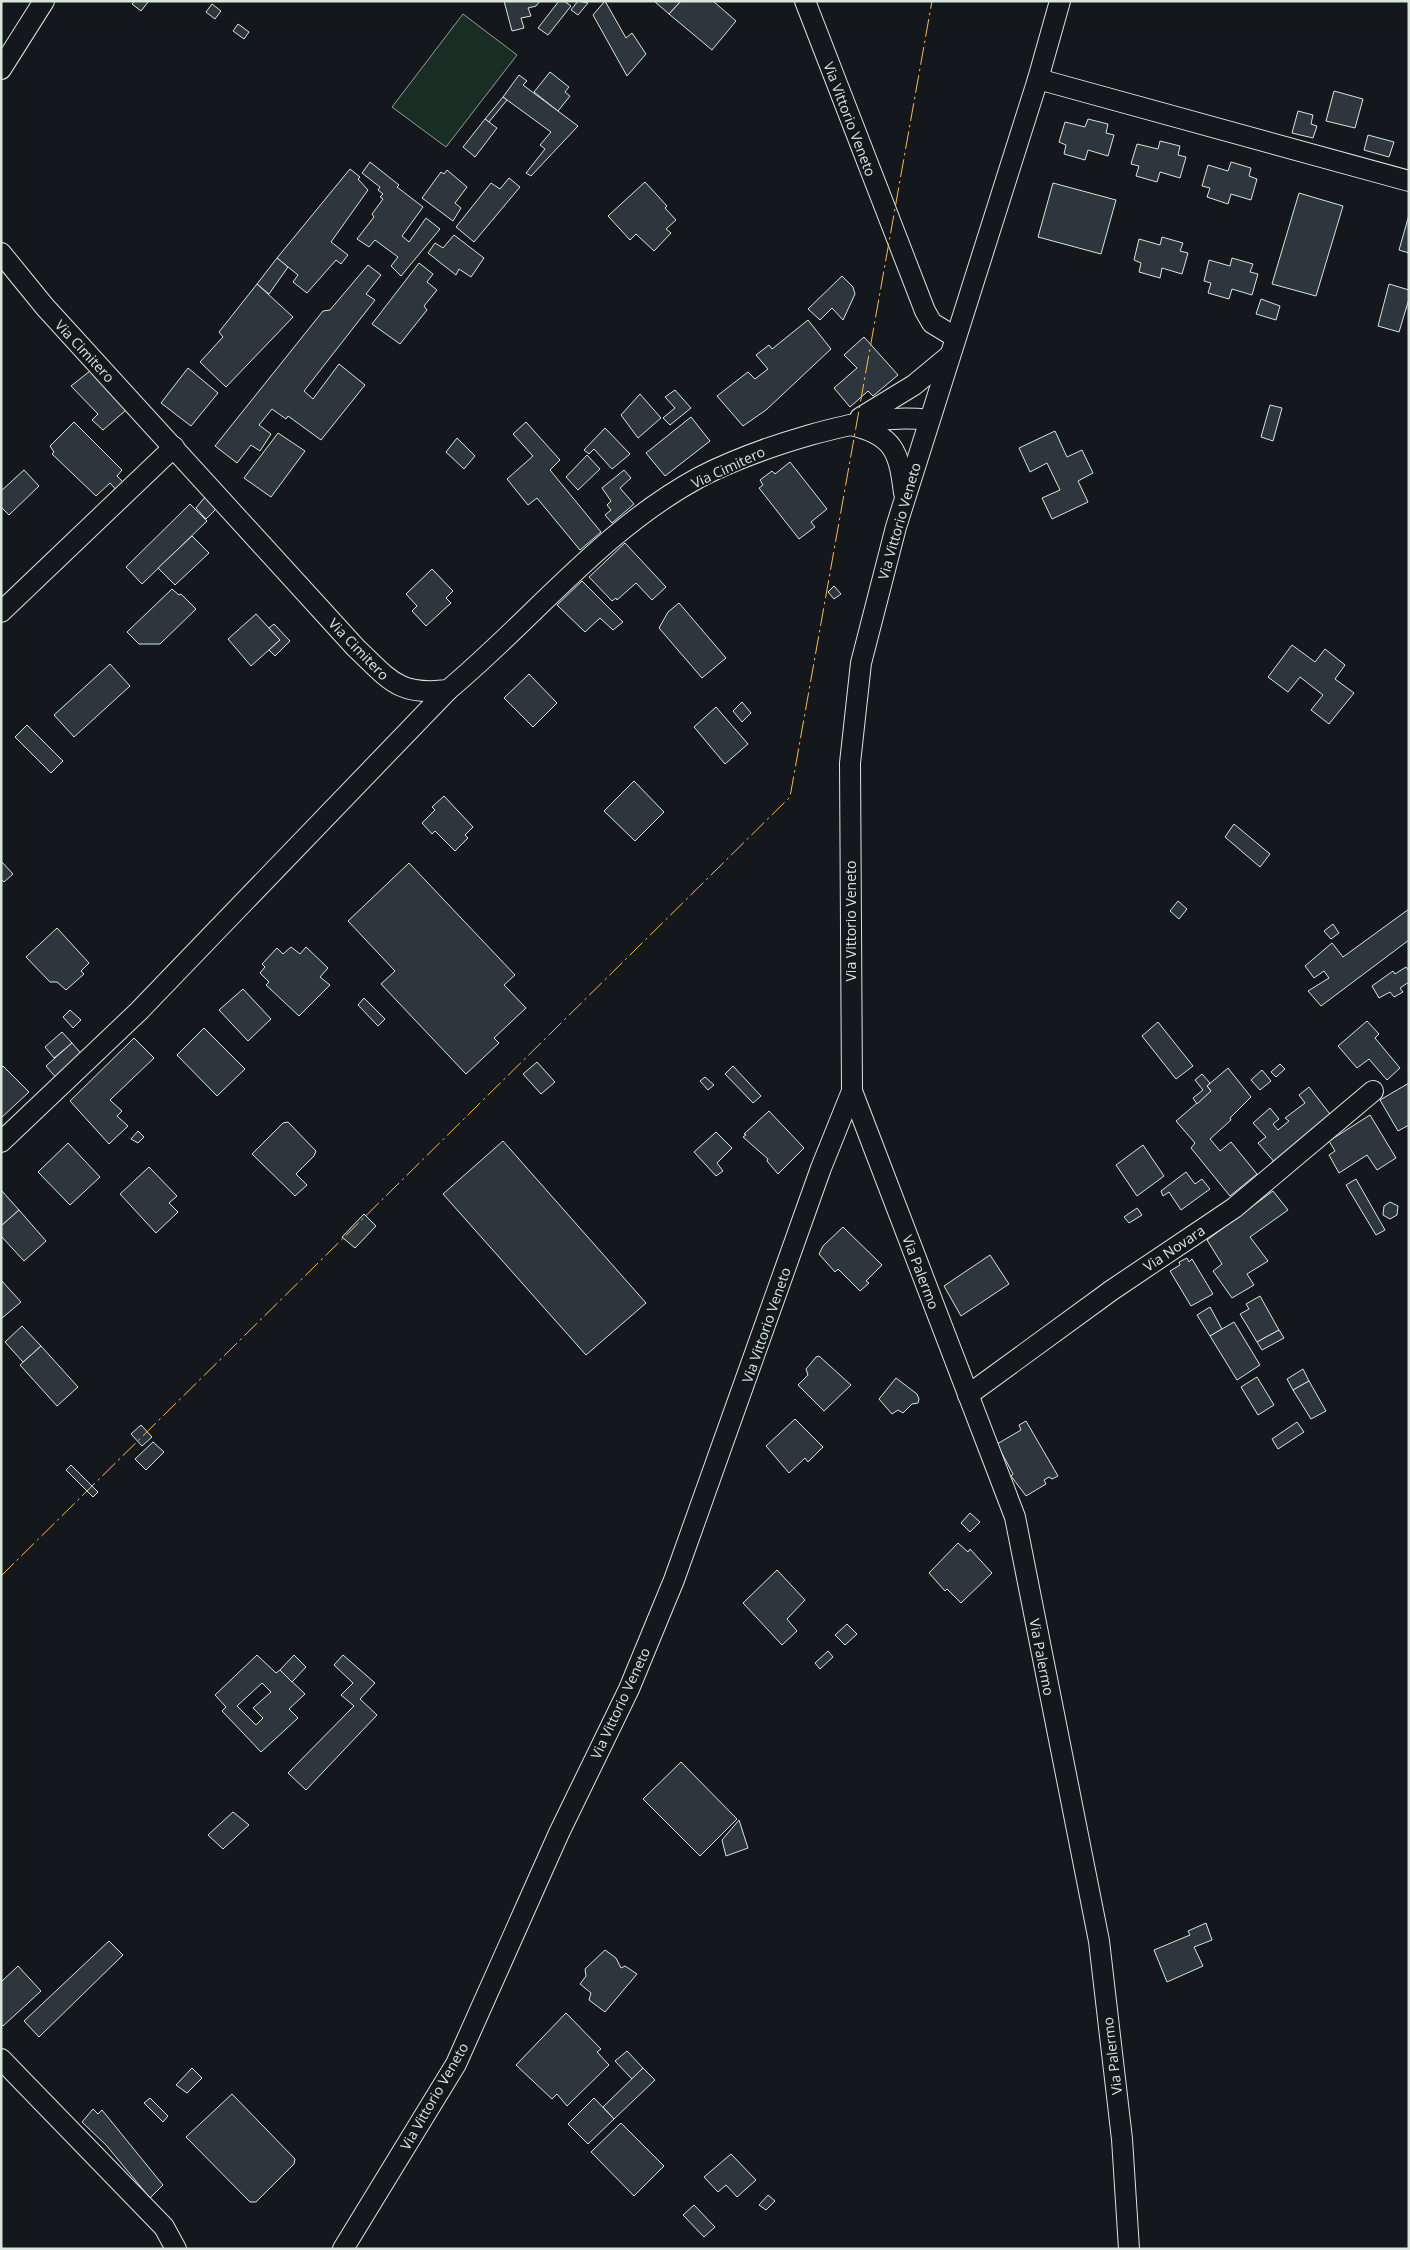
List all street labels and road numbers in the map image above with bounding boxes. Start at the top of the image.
street label: Via Vittorio Veneto [819,59,881,179]
street label: Via Cimitero [51,316,119,386]
street label: Via Cimitero [688,442,768,492]
street label: Via Vittorio Veneto [873,460,925,582]
street label: Via Cimitero [325,614,393,684]
street label: Via Vittorio Veneto [841,861,860,981]
street label: Via Novara [1139,1220,1209,1276]
street label: Via Palermo [898,1232,944,1312]
street label: Via Vittorio Veneto [737,1265,795,1385]
street label: Via Palermo [1025,1617,1059,1697]
street label: Via Vittorio Veneto [586,1644,654,1762]
street label: Via Palermo [1098,2016,1126,2096]
street label: Via Vittorio Veneto [396,2039,472,2153]

